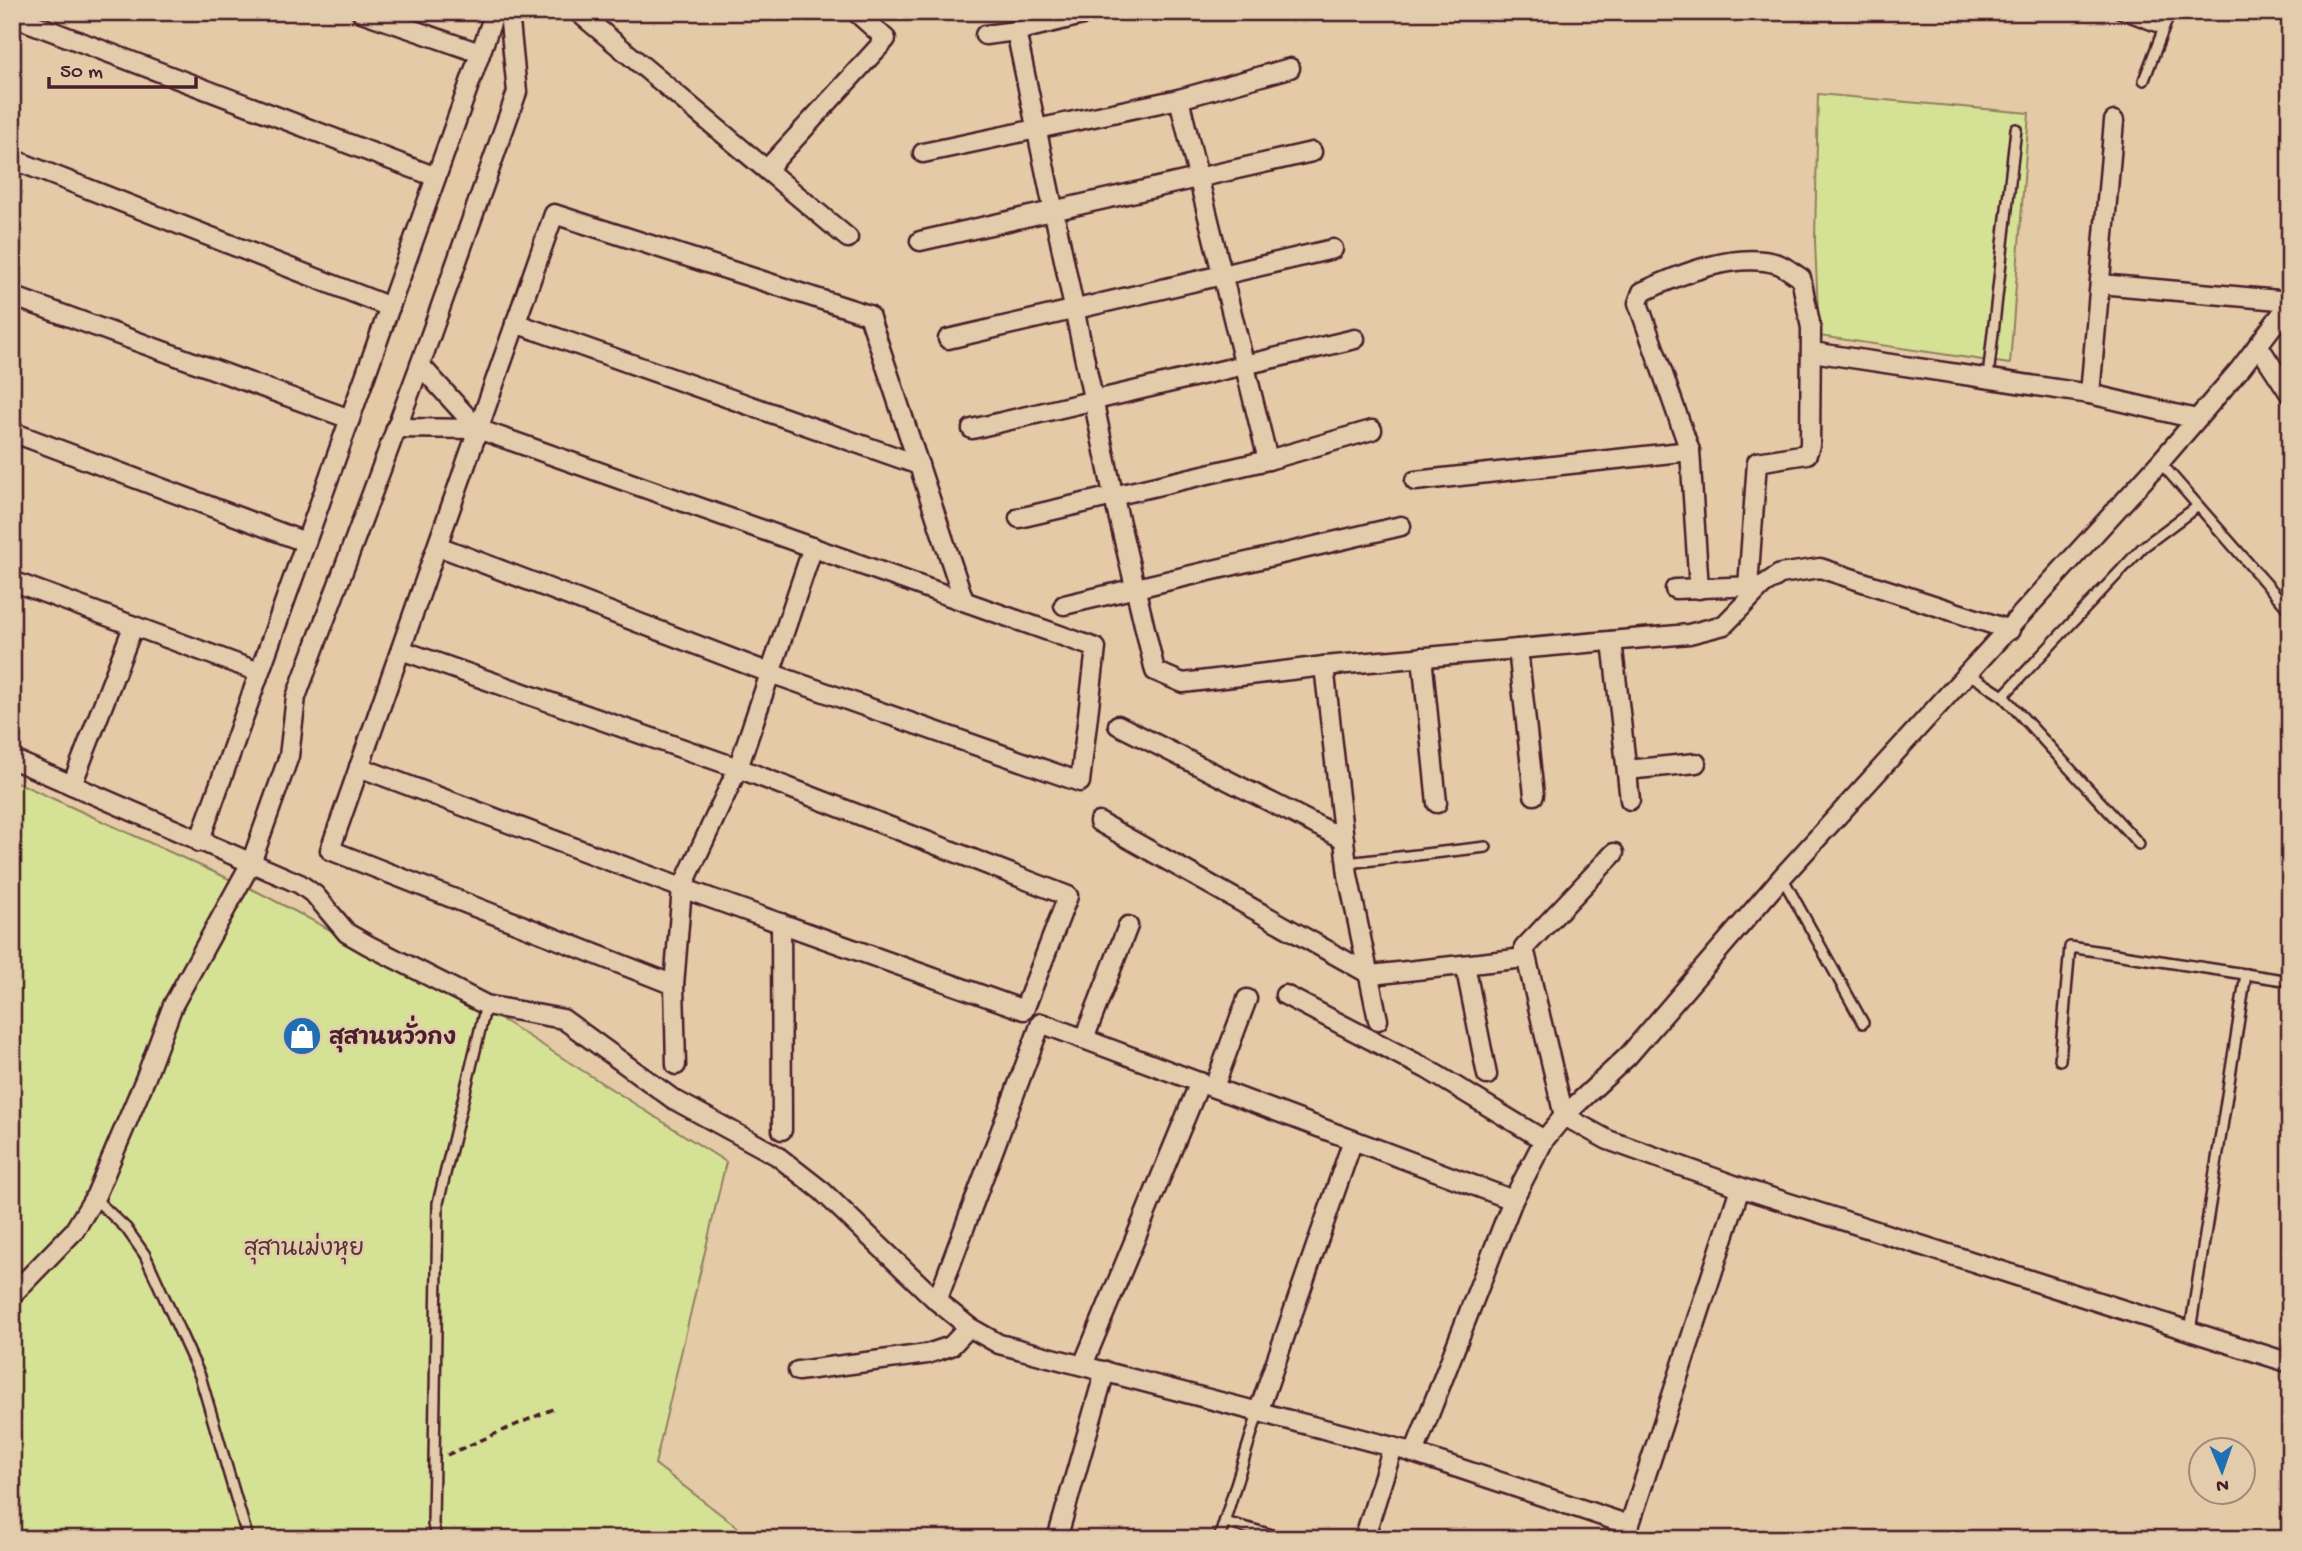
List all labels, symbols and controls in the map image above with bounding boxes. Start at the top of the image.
scale bar [49,46,196,90]
text: 50 m [60,61,103,86]
shop icon: สุสานหวั่วกง [281,1015,323,1057]
place label: สุสานหวั่วกง [329,1015,456,1053]
park label: สุสานเม่งหุย [244,1232,364,1265]
north arrow [2186,1436,2256,1506]
text: N [2216,1473,2229,1496]

